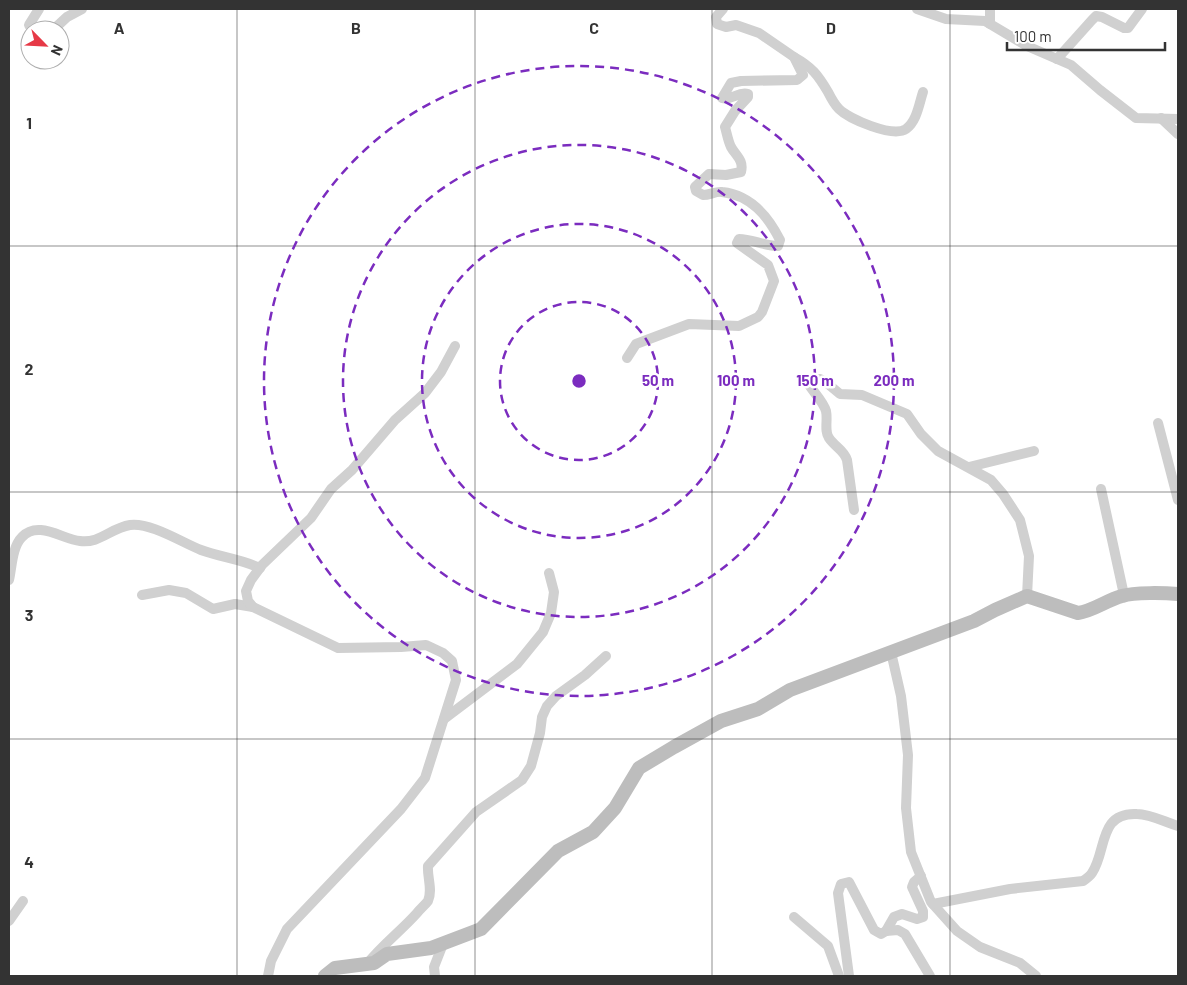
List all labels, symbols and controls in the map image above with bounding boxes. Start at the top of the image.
text: A [114,18,125,37]
text: B [351,18,361,37]
text: C [589,18,599,37]
text: D [826,18,836,37]
north arrow [20,20,70,70]
scale bar [1007,20,1164,52]
text: 100 m [1014,27,1052,45]
text: N [48,43,67,58]
text: 1 [26,113,32,132]
text: 2 [25,359,34,378]
text: 50 m [642,371,674,389]
text: 100 m [717,371,755,389]
text: 150 m [796,371,834,389]
text: 200 m [873,371,915,389]
centre of rings [570,372,588,390]
text: 3 [25,605,33,624]
text: 4 [24,852,34,871]

